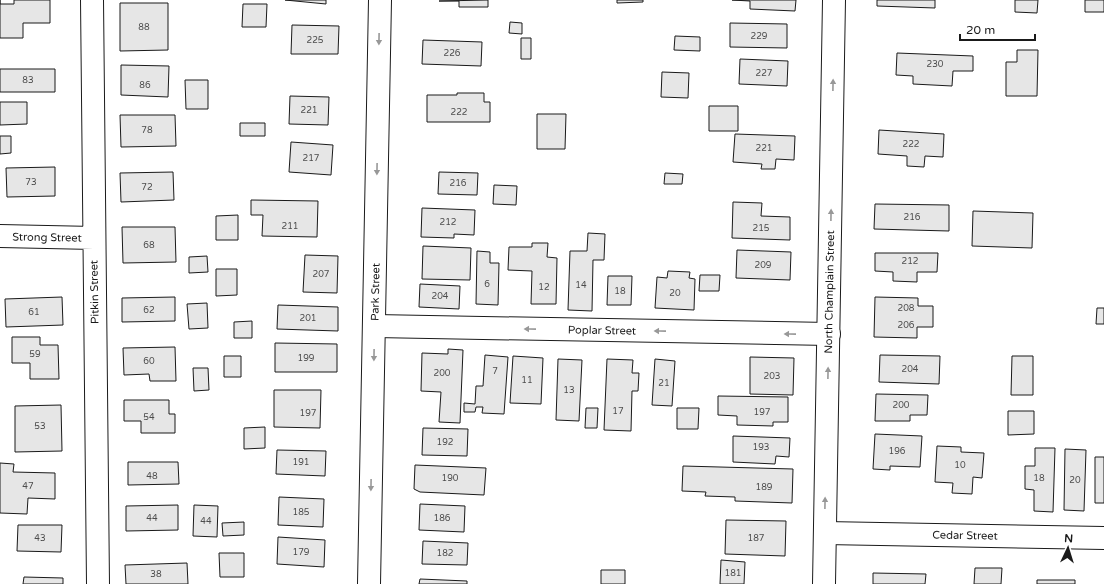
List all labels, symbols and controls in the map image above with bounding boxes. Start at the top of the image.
scale bar [960,16,1035,42]
house number: 88 [138,22,150,33]
text: 20 m [966,23,995,37]
house number: 229 [751,31,768,42]
one-way arrow [376,33,382,46]
house number: 225 [307,35,324,46]
house number: 226 [444,48,461,59]
house number: 230 [927,59,944,70]
house number: 227 [756,68,773,79]
house number: 83 [22,75,34,86]
one-way arrow [829,79,836,91]
house number: 86 [139,80,151,91]
house number: 221 [301,105,317,116]
house number: 222 [451,107,467,118]
house number: 78 [141,125,153,136]
house number: 222 [903,139,919,150]
house number: 221 [756,143,772,154]
house number: 217 [303,153,320,164]
one-way arrow [374,163,380,176]
house number: 73 [25,177,37,188]
house number: 216 [450,178,467,189]
house number: 72 [141,182,153,193]
one-way arrow [828,208,834,221]
house number: 216 [904,212,921,223]
house number: 212 [440,217,456,228]
house number: 211 [282,221,298,232]
house number: 215 [753,223,770,234]
street label: Strong Street [12,230,82,245]
street label: North Champlain Street [822,230,837,354]
house number: 68 [143,240,155,251]
house number: 212 [902,256,918,267]
street label: Pitkin Street [87,260,102,324]
house number: 209 [755,260,772,271]
street label: Park Street [368,263,383,321]
house number: 207 [313,269,330,280]
house number: 6 [484,279,490,290]
house number: 14 [575,280,587,291]
house number: 12 [538,282,550,293]
house number: 18 [614,286,626,297]
house number: 20 [669,288,681,299]
house number: 204 [432,291,449,302]
house number: 208 [898,303,915,314]
house number: 62 [143,305,155,316]
house number: 61 [28,307,40,318]
house number: 201 [300,313,316,324]
house number: 206 [898,320,915,331]
street label: Poplar Street [568,323,636,338]
one-way arrow [523,326,536,332]
one-way arrow [653,328,666,334]
one-way arrow [783,331,796,337]
house number: 59 [29,349,41,360]
one-way arrow [371,349,377,362]
house number: 199 [298,353,315,364]
house number: 60 [143,356,155,367]
house number: 204 [902,364,919,375]
house number: 7 [492,366,498,377]
one-way arrow [825,366,831,379]
house number: 200 [434,368,451,379]
house number: 203 [764,371,780,382]
house number: 11 [521,375,533,386]
house number: 21 [658,378,670,389]
house number: 13 [563,385,575,396]
house number: 200 [893,400,910,411]
house number: 17 [612,406,624,417]
house number: 197 [754,407,771,418]
house number: 197 [300,408,317,419]
house number: 54 [143,412,155,423]
house number: 53 [34,421,46,432]
house number: 192 [437,437,453,448]
house number: 193 [753,442,769,453]
house number: 196 [889,446,906,457]
house number: 191 [293,457,309,468]
house number: 10 [954,460,966,471]
house number: 48 [146,471,158,482]
house number: 190 [442,473,459,484]
house number: 18 [1033,473,1045,484]
house number: 20 [1069,475,1081,486]
one-way arrow [368,479,375,491]
house number: 47 [22,481,34,492]
house number: 189 [756,482,773,493]
one-way arrow [822,497,829,509]
house number: 185 [293,507,310,518]
house number: 44 [146,513,158,524]
house number: 186 [434,513,451,524]
house number: 44 [200,516,212,527]
street label: Cedar Street [932,528,998,543]
north arrow [1048,528,1088,568]
text: N [1064,532,1074,545]
house number: 43 [34,533,46,544]
house number: 187 [748,533,765,544]
house number: 179 [293,547,310,558]
house number: 182 [437,548,453,559]
house number: 181 [725,568,741,579]
house number: 38 [150,569,162,580]

